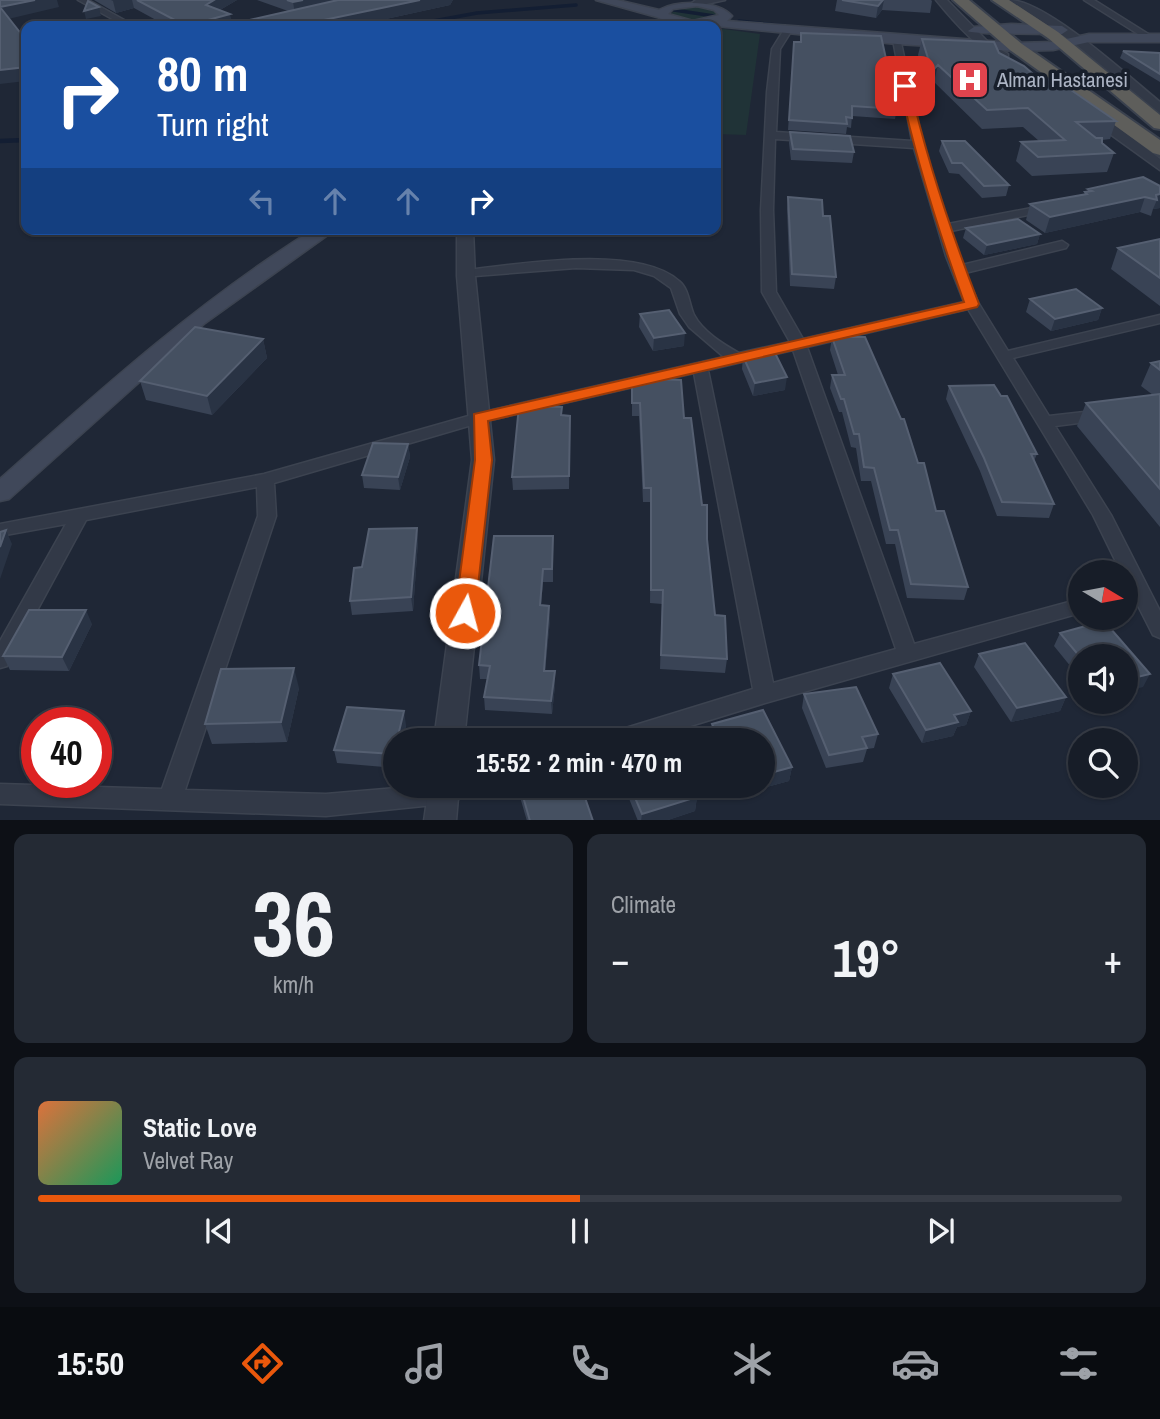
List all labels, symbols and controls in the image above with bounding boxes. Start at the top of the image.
text: 80 m [157,40,249,106]
icon: right [42,49,133,140]
pin [875,56,935,116]
hospital icon: Alman Hastanesi [949,59,991,101]
place label: Alman Hastanesi [996,65,1128,94]
icon: arrive [886,67,924,105]
text: Turn right [157,103,269,146]
icon: left [243,182,281,220]
icon: ahead [316,182,354,220]
icon: ahead [389,182,427,220]
icon: right [462,182,500,220]
north arrow [1068,560,1138,630]
map controls [1068,560,1138,798]
position arrow [428,576,502,650]
button: sound [1068,644,1138,714]
speed limit sign: 40 [21,707,112,798]
button: search [1068,728,1138,798]
text: 15:52 · 2 min · 470 m [476,745,682,780]
text: 36 [252,862,335,984]
text: Climate [611,889,676,920]
text: 19° [832,923,901,993]
text: − [611,934,629,985]
text: + [1104,934,1122,985]
text: km/h [273,969,314,1000]
text: Static Love [143,1110,257,1145]
text: Velvet Ray [143,1145,233,1176]
icon: previous [200,1212,238,1250]
icon: pause [561,1212,599,1250]
icon: next [922,1212,960,1250]
icon: directions [238,1339,287,1388]
icon: music [401,1339,450,1388]
icon: phone [565,1339,614,1388]
icon: climate [728,1339,777,1388]
icon: car [891,1339,940,1388]
icon: filters [1054,1339,1103,1388]
text: 15:50 [57,1342,124,1385]

